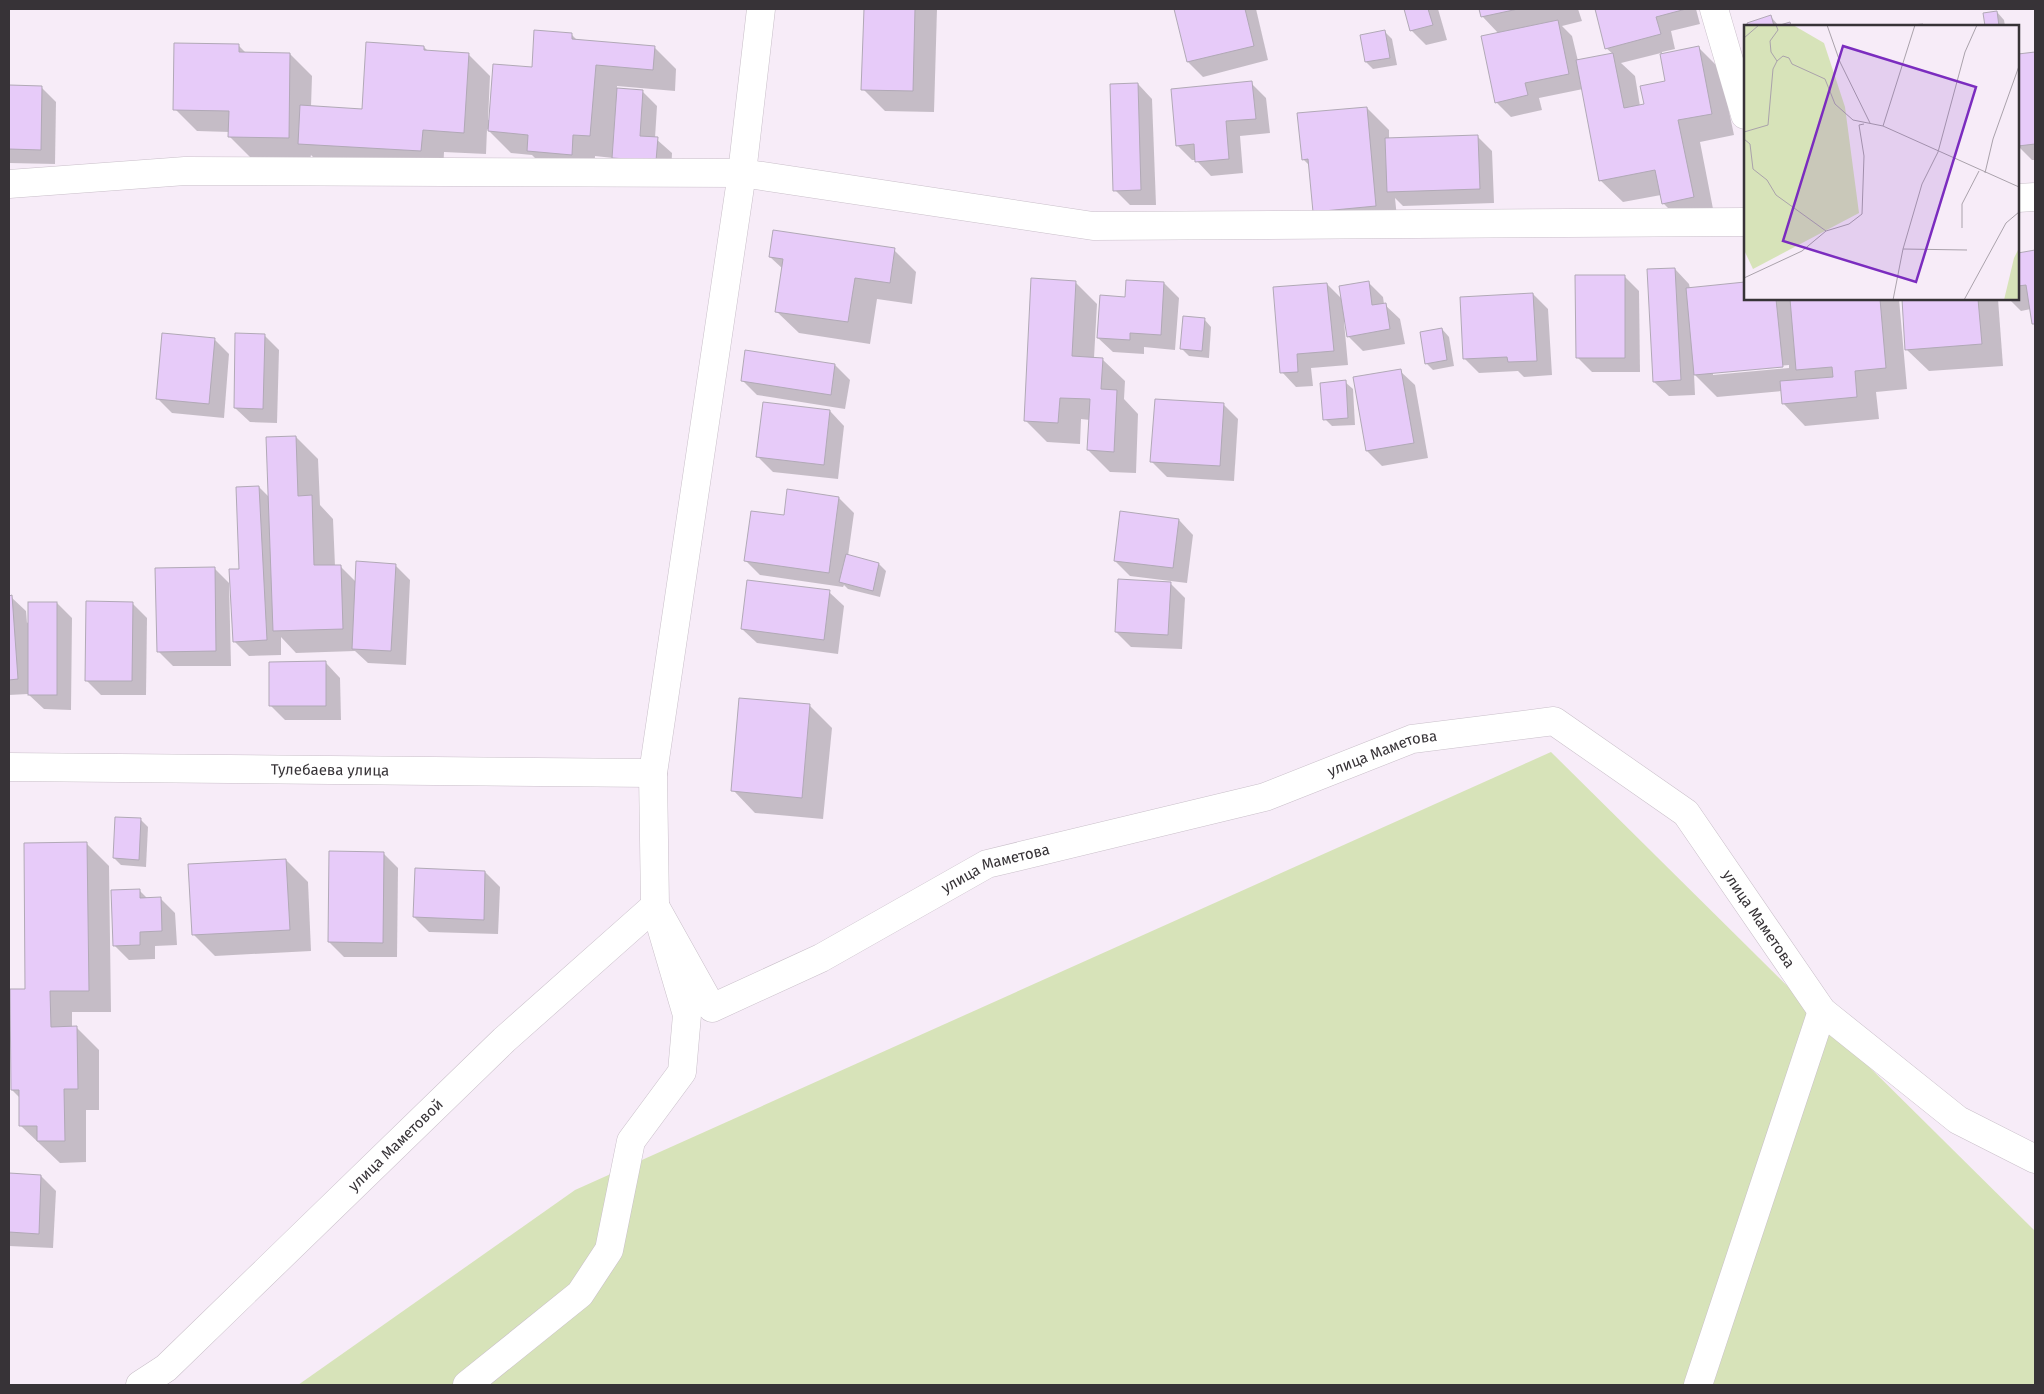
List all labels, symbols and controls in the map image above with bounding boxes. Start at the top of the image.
inset map [1744,25,2019,300]
street label: улица Маметова [1325,727,1438,780]
street label: Тулебаева улица [271,760,389,780]
street label: улица Маметова [938,840,1051,897]
street label: улица Маметова [1719,866,1799,971]
street label: улица Маметовой [345,1095,447,1195]

